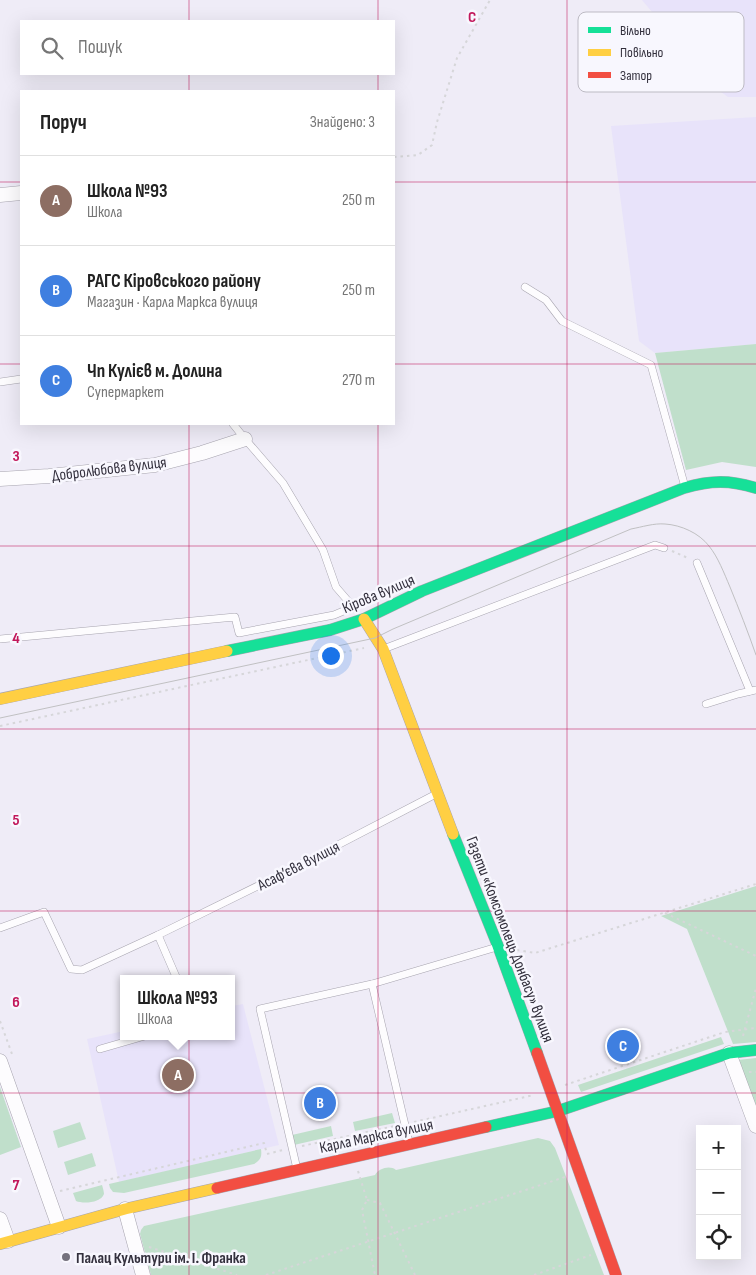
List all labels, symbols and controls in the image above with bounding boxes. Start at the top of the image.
text: C [468,8,476,27]
legend [578,12,744,92]
search box [20,20,395,75]
text: Вільно [620,22,651,39]
icon: search [38,34,66,62]
text: Пошук [78,36,122,59]
text: Повільно [620,44,664,61]
text: Затор [620,67,652,84]
text: Поруч [40,110,87,135]
text: Знайдено: 3 [310,113,375,132]
text: Школа №93 [87,180,168,203]
text: A [52,191,60,210]
text: 250 m [342,191,375,210]
text: Школа [87,203,123,222]
text: РАГС Кіровського району [87,270,261,293]
text: B [52,281,60,300]
text: 250 m [342,281,375,300]
text: Магазин · Карла Маркса вулиця [87,293,258,312]
text: Чп Кулієв м. Долина [87,360,222,383]
text: C [52,371,60,390]
text: 270 m [342,371,375,390]
text: Супермаркет [87,383,164,402]
text: 3 [12,447,20,466]
street label: Добролюбова вулиця [51,453,168,486]
street label: Кірова вулиця [340,571,418,618]
text: 4 [12,629,20,648]
your location [318,643,344,669]
text: 5 [12,811,20,830]
street label: Газети «Комсомолець Донбасу» вулиця [462,834,558,1045]
street label: Асаф’єва вулиця [253,837,343,896]
popup [120,975,235,1040]
text: Школа №93 [137,987,218,1010]
text: 6 [12,993,20,1012]
text: Школа [137,1010,173,1029]
pin: C [607,1027,639,1065]
pin: A [162,1056,194,1094]
pin: B [304,1084,336,1122]
street label: Карла Маркса вулиця [318,1115,435,1158]
map controls [696,1125,741,1260]
button: + [696,1125,741,1170]
button: − [696,1170,741,1215]
text: 7 [13,1176,20,1195]
button: locate [696,1215,741,1260]
place label: Палац Культури ім. І. Франка [76,1249,246,1268]
marker: Палац Культури ім. І. Франка [60,1251,72,1263]

